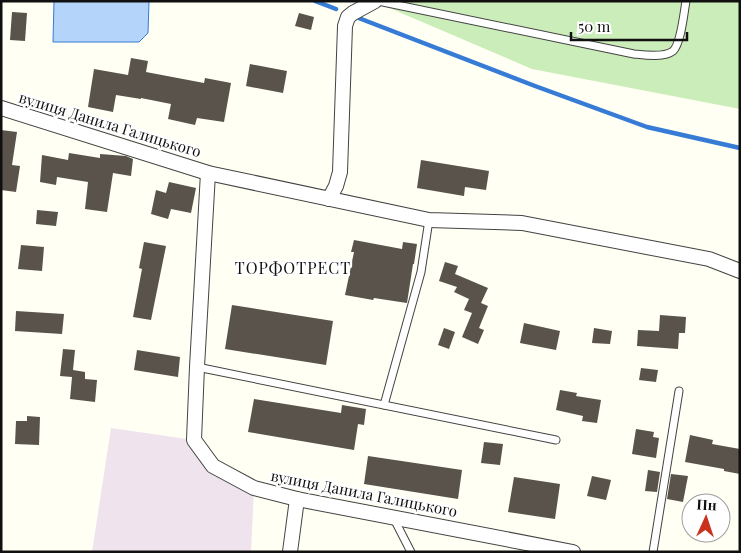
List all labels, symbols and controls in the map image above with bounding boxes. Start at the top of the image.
scale bar [571,10,687,42]
text: 50 m [578,16,611,36]
street label: вулиця Данила Галицького [17,87,204,161]
district label: ТОРФОТРЕСТ [235,257,351,278]
street label: вулиця Данила Галицького [269,465,459,521]
north arrow [681,493,731,543]
text: Пн [696,495,717,515]

